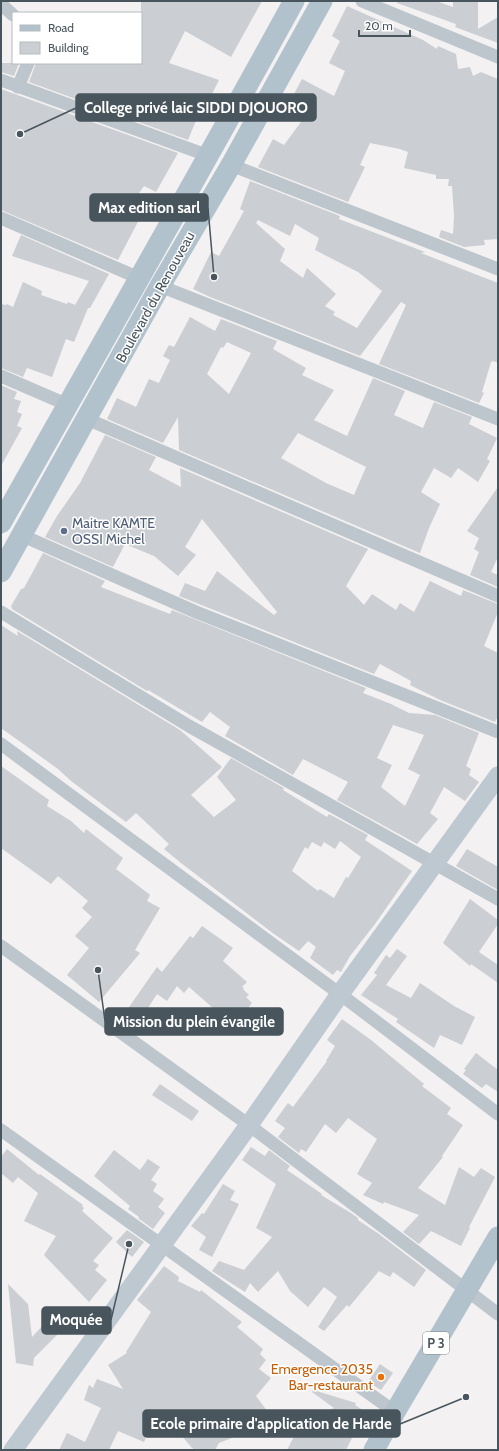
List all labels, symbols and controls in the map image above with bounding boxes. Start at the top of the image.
legend [12,12,142,64]
scale bar [359,12,410,38]
text: 20 m [365,18,393,33]
text: Road [48,20,74,35]
text: Building [48,40,90,55]
callout: College privé laic SIDDI DJOUORO [76,94,316,121]
text: College privé laic SIDDI DJOUORO [84,99,308,117]
callout: Max edition sarl [90,194,208,221]
text: Max edition sarl [98,199,200,217]
street label: Boulevard du Renouveau [112,228,198,366]
place label: Maitre KAMTE OSSI Michel [72,514,155,548]
marker: Maitre KAMTE OSSI Michel [59,526,69,536]
callout: Mission du plein évangile [105,1008,283,1035]
text: Mission du plein évangile [113,1013,275,1031]
callout: Moquée [42,1307,111,1334]
text: Moquée [49,1311,103,1329]
road number: P 3 [423,1332,449,1354]
place label: Emergence 2035 Bar-restaurant [271,1360,373,1394]
marker: Emergence 2035 Bar-restaurant [376,1372,386,1382]
callout: Ecole primaire d'application de Harde [143,1410,400,1437]
text: Ecole primaire d'application de Harde [150,1415,392,1433]

